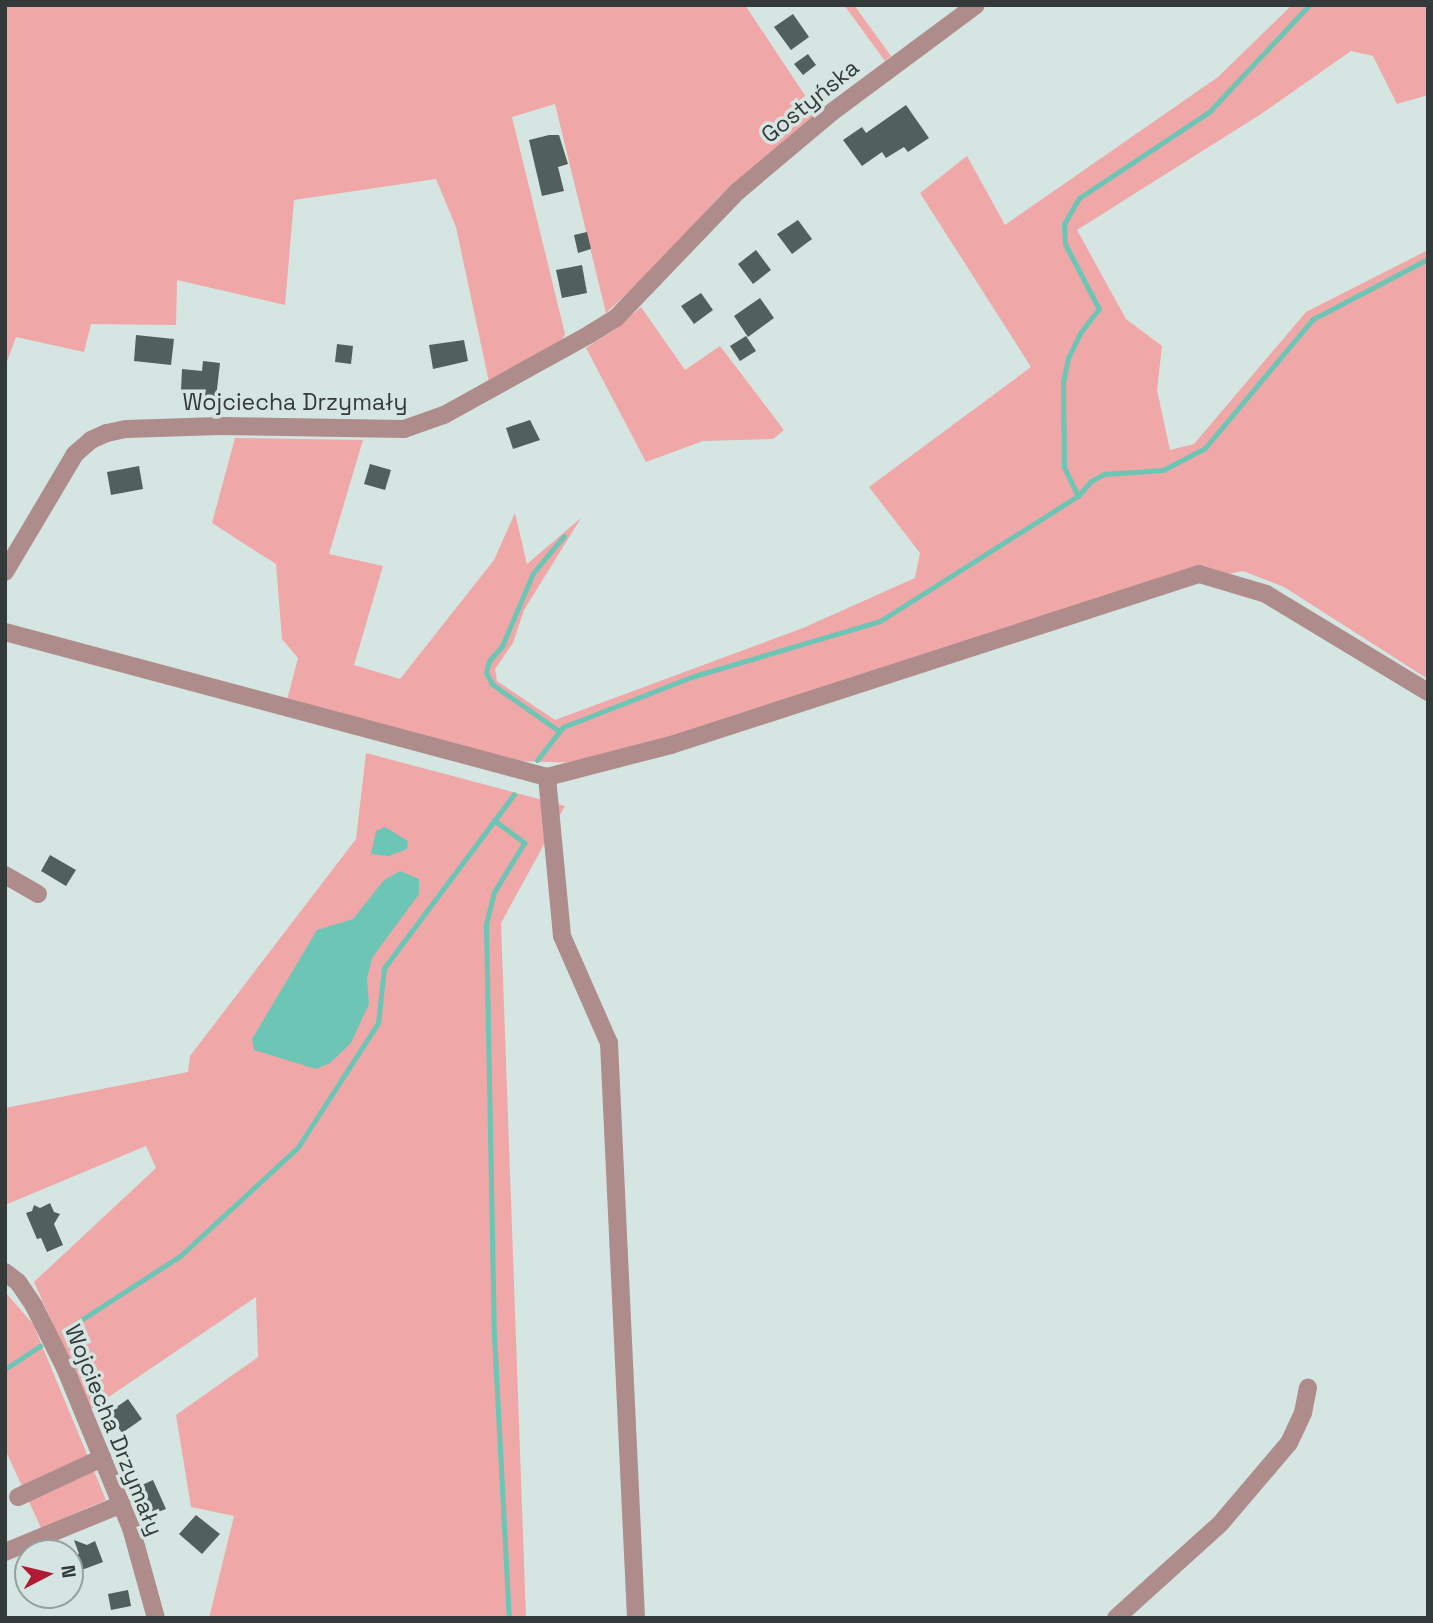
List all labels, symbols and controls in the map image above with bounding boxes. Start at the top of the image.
street label: Gostyńska [756,53,864,149]
street label: Wojciecha Drzymały [182,388,408,416]
street label: Wojciecha Drzymały [59,1320,169,1540]
north arrow [14,1539,84,1609]
text: N [55,1564,82,1579]

